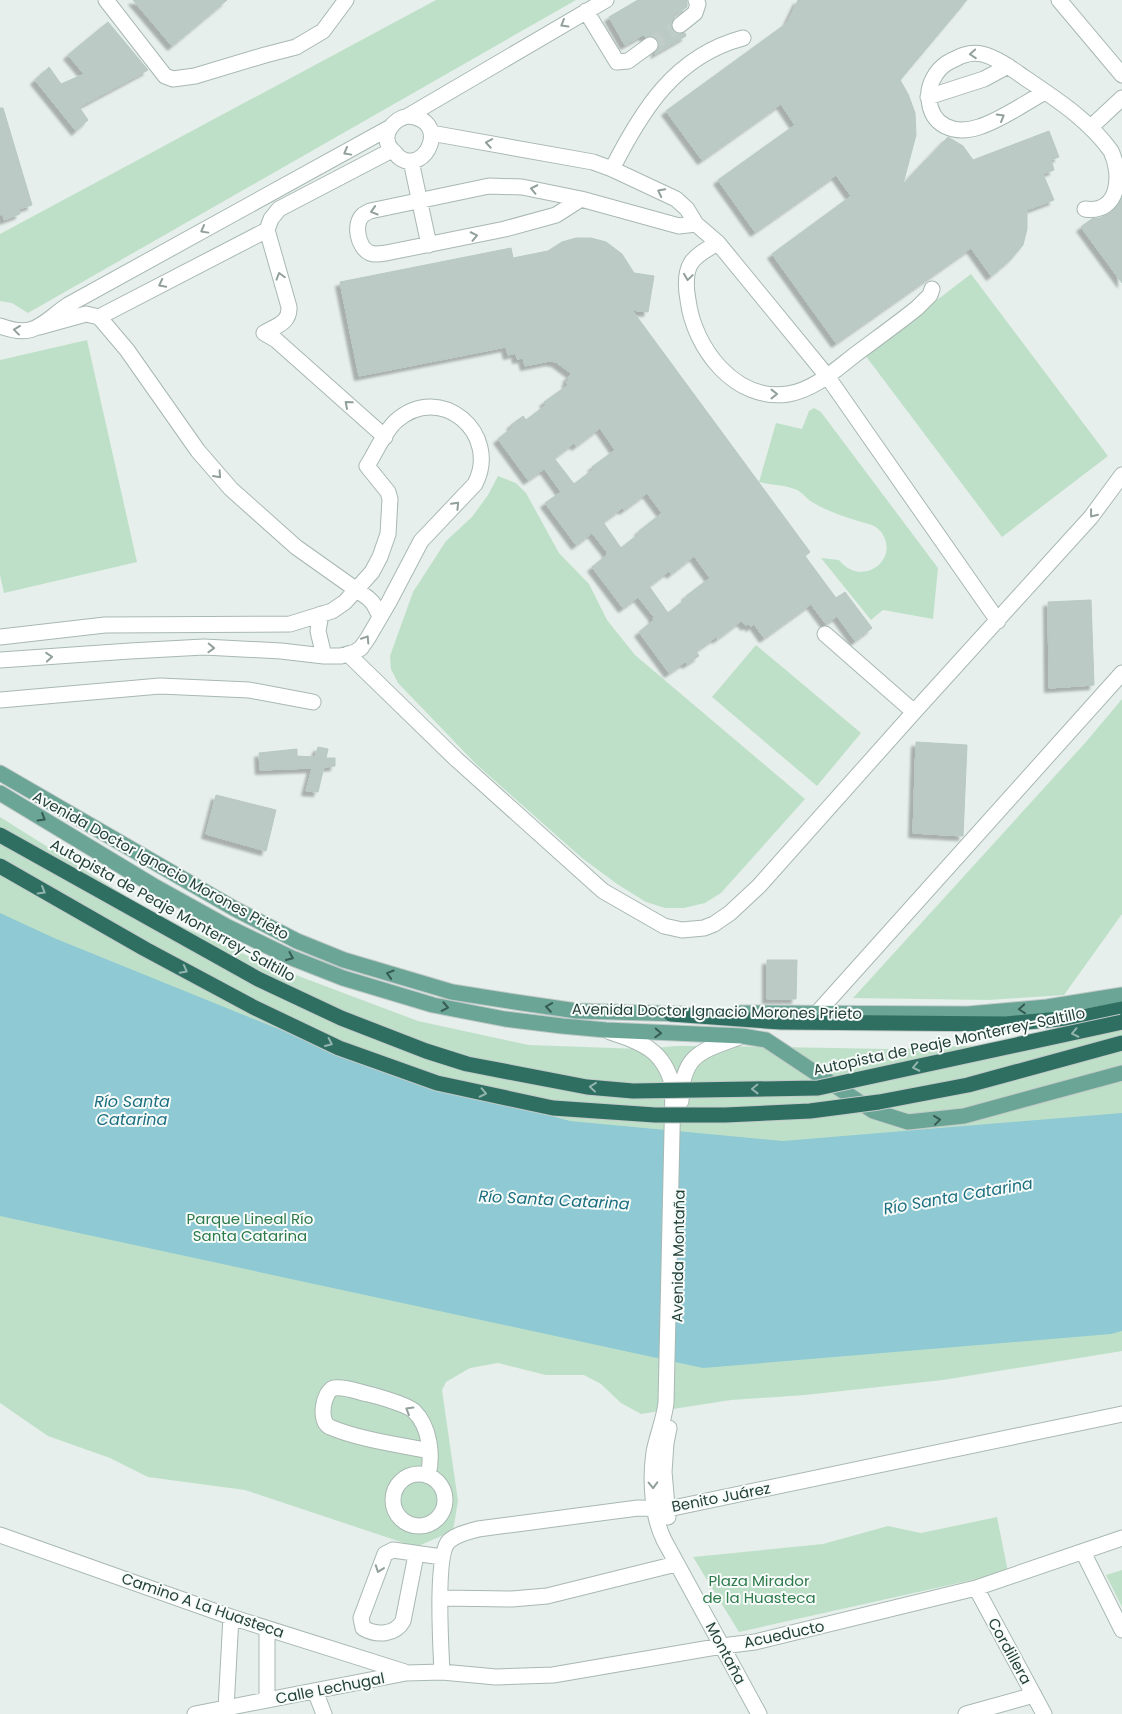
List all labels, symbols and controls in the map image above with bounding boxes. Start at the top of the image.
one-way arrow [560,18,569,28]
one-way arrow [968,49,976,60]
one-way arrow [996,113,1005,123]
one-way arrow [485,139,494,149]
one-way arrow [343,146,352,156]
one-way arrow [529,185,538,195]
one-way arrow [657,188,666,198]
one-way arrow [370,205,379,215]
one-way arrow [201,224,210,234]
one-way arrow [470,231,478,241]
one-way arrow [276,273,286,281]
one-way arrow [683,273,693,281]
one-way arrow [158,278,167,288]
one-way arrow [12,325,20,336]
one-way arrow [771,389,779,399]
one-way arrow [345,401,354,410]
one-way arrow [213,469,222,478]
one-way arrow [450,502,459,511]
one-way arrow [1090,508,1099,518]
one-way arrow [360,636,370,645]
one-way arrow [207,642,215,653]
one-way arrow [45,652,53,663]
street label: Avenida Doctor Ignacio Morones Prieto [29,785,293,945]
one-way arrow [36,811,45,821]
street label: Autopista de Peaje Monterrey-Saltillo [47,834,299,986]
one-way arrow [37,884,46,894]
one-way arrow [285,950,294,961]
one-way arrow [179,964,188,974]
one-way arrow [386,970,394,980]
street label: Avenida Doctor Ignacio Morones Prieto [572,998,862,1024]
one-way arrow [440,1001,449,1012]
one-way arrow [544,1002,552,1013]
street label: Autopista de Peaje Monterrey-Saltillo [811,1002,1087,1080]
one-way arrow [1018,1004,1026,1015]
one-way arrow [654,1027,662,1038]
one-way arrow [1070,1027,1079,1038]
one-way arrow [324,1037,333,1047]
one-way arrow [911,1061,920,1072]
one-way arrow [589,1082,597,1093]
one-way arrow [751,1084,759,1094]
one-way arrow [479,1087,488,1098]
water label: Río Santa Catarina [94,1090,170,1131]
one-way arrow [933,1115,941,1126]
water label: Río Santa Catarina [882,1172,1035,1220]
water label: Río Santa Catarina [478,1185,630,1215]
street label: Avenida Montaña [666,1189,690,1323]
park label: Parque Lineal Río Santa Catarina [187,1208,313,1246]
one-way arrow [405,1406,414,1416]
street label: Benito Juárez [670,1477,772,1517]
one-way arrow [648,1482,659,1490]
one-way arrow [375,1565,385,1573]
street label: Camino A La Huasteca [119,1567,287,1643]
park label: Plaza Mirador de la Huasteca [702,1570,816,1608]
street label: Cordillera [983,1614,1037,1688]
street label: Acueducto [742,1615,826,1653]
street label: Montaña [701,1618,751,1688]
street label: Calle Lechugal [274,1667,386,1709]

